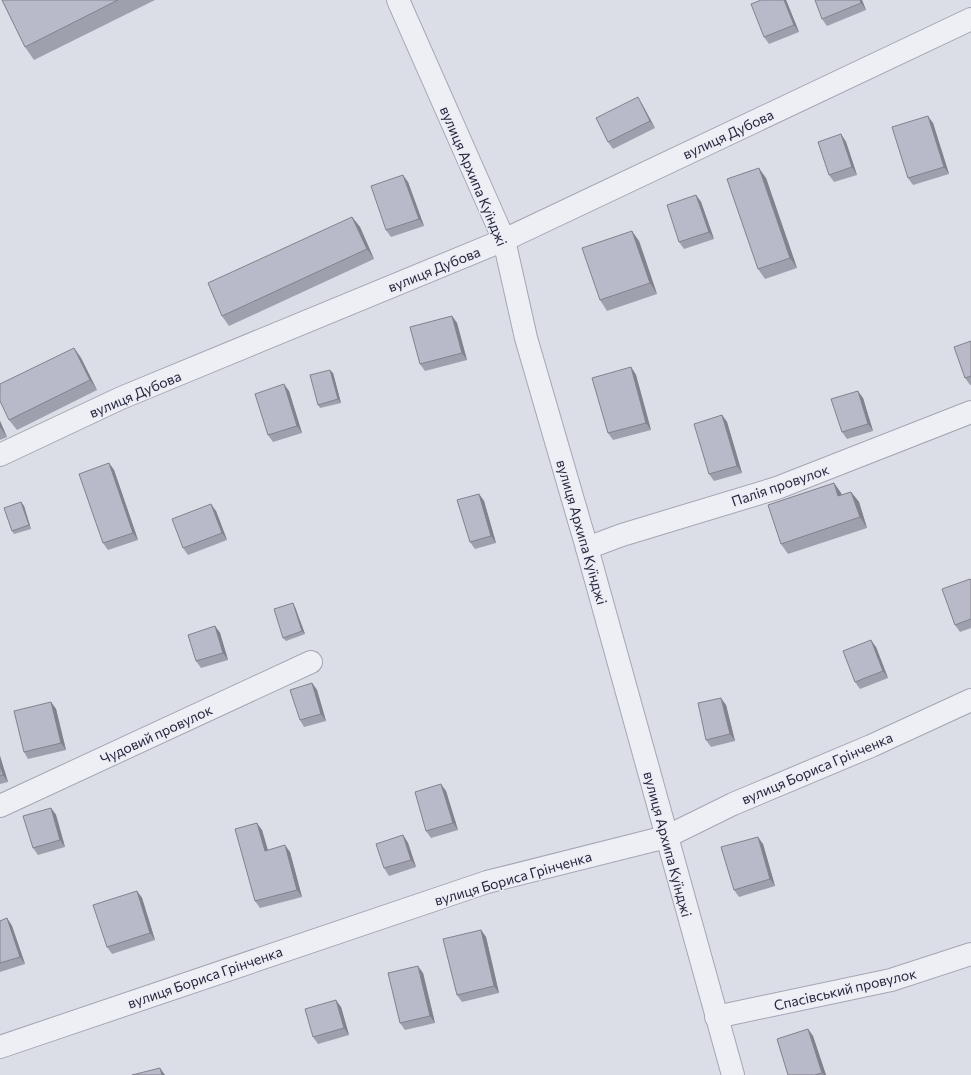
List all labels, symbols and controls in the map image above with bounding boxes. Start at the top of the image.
street label: вулиця Архипа Куїнджі [437,104,511,248]
street label: вулиця Дубова [680,106,776,162]
street label: вулиця Дубова [385,243,483,295]
street label: вулиця Дубова [87,367,183,421]
street label: вулиця Архипа Куїнджі [553,458,611,606]
street label: Палія провулок [729,460,831,510]
street label: Чудовий провулок [97,700,215,767]
street label: вулиця Бориса Грінченка [739,728,895,808]
street label: вулиця Архипа Куїнджі [640,769,696,919]
street label: вулиця Бориса Грінченка [432,847,594,909]
street label: вулиця Бориса Грінченка [125,942,285,1012]
street label: Спасівський провулок [772,964,918,1014]

